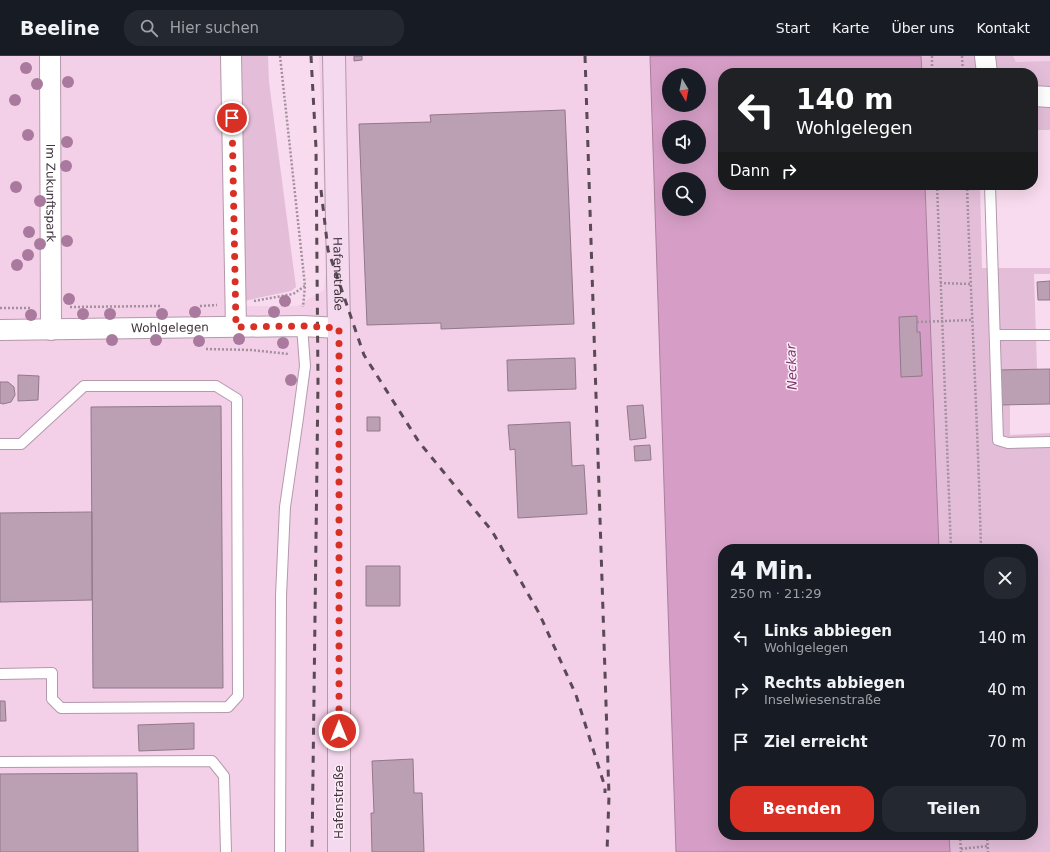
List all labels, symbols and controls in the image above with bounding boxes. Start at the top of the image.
search box [124,10,404,46]
text: Beeline [20,17,100,39]
icon: search [138,17,160,39]
text: Hier suchen [170,19,259,37]
text: Start [776,20,810,36]
text: Karte [832,20,869,36]
text: Über uns [891,20,954,36]
text: Kontakt [976,20,1030,36]
north arrow [662,68,706,112]
map controls [662,68,706,216]
text: 140 m [796,83,893,116]
icon: left [730,84,782,136]
pin [215,101,249,135]
icon: arrive [221,107,243,129]
text: Wohlgelegen [796,117,913,138]
button: sound [662,120,706,164]
street label: Im Zukunftspark [43,144,58,242]
icon: right [778,160,800,182]
text: Dann [730,162,770,180]
button: search [662,172,706,216]
street label: Hafenstraße [330,237,346,311]
street label: Wohlgelegen [131,320,209,335]
water label: Neckar [783,342,800,390]
text: 4 Min. [730,557,813,585]
button: close [984,557,1026,599]
text: 250 m · 21:29 [730,586,821,601]
text: Links abbiegen [764,622,892,640]
icon: left [730,627,752,649]
text: 140 m [978,629,1026,647]
text: Wohlgelegen [764,640,848,655]
text: Rechts abbiegen [764,674,905,692]
icon: right [730,679,752,701]
text: 40 m [988,681,1026,699]
text: Inselwiesenstraße [764,692,881,707]
position arrow [318,710,360,752]
icon: arrive [730,731,752,753]
text: Ziel erreicht [764,733,868,751]
text: 70 m [988,733,1026,751]
street label: Hafenstraße [332,765,346,839]
button: Beenden [730,786,874,832]
button: Teilen [882,786,1026,832]

